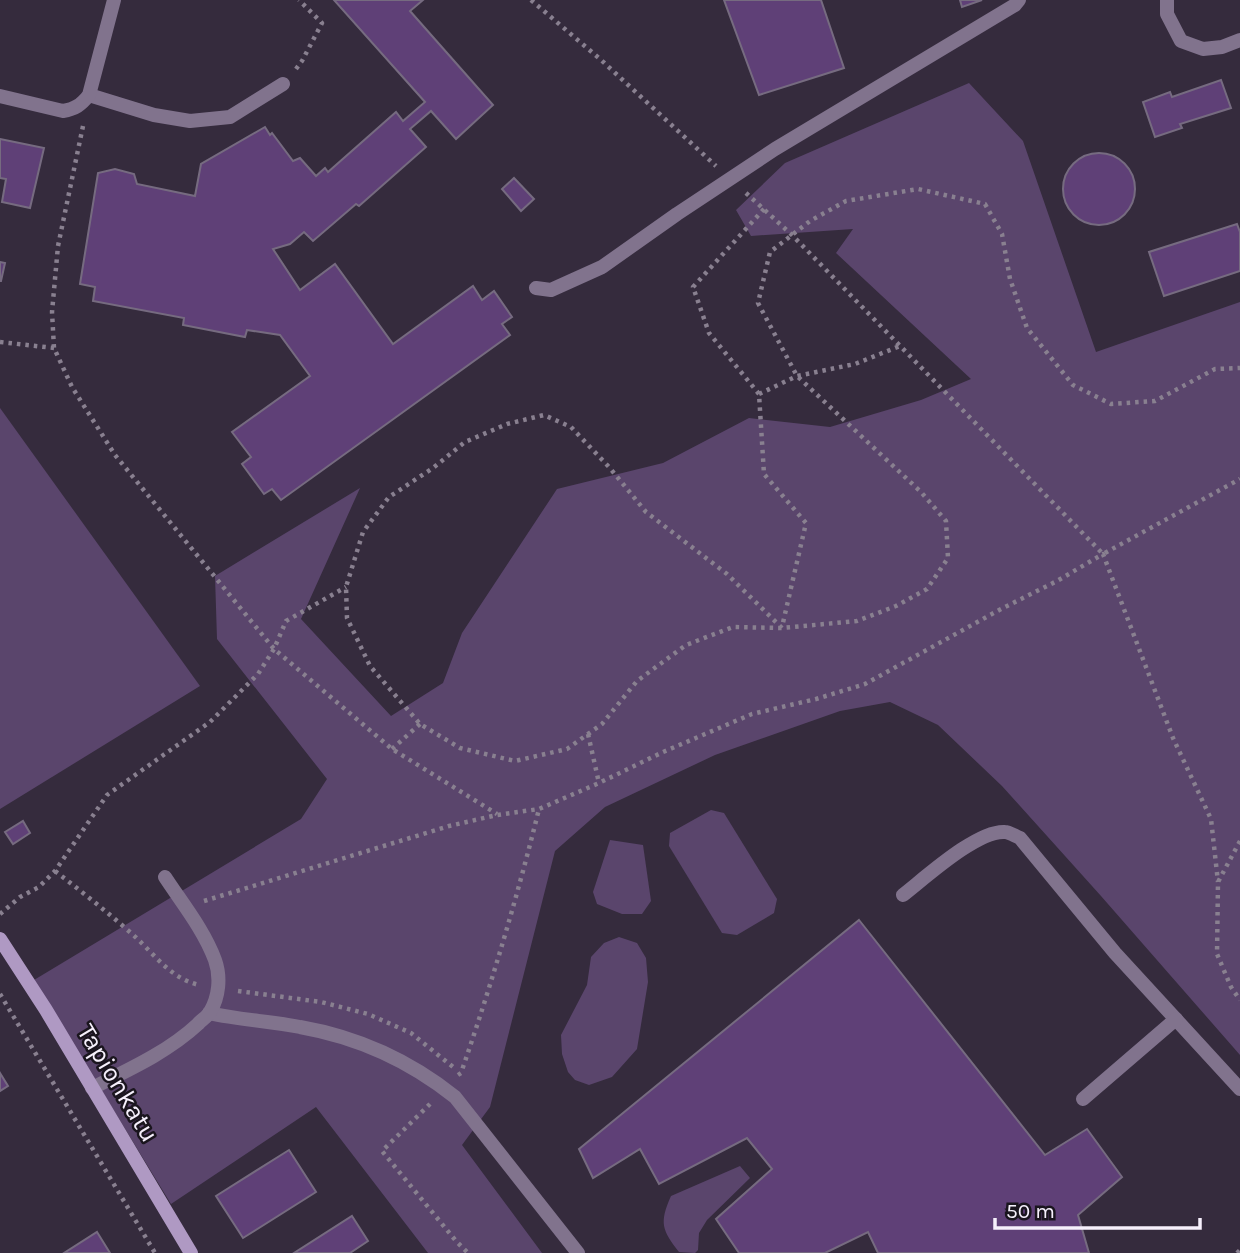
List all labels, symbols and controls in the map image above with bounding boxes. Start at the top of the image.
street label: Tapionkatu [71,1018,165,1148]
scale bar [995,1186,1200,1230]
text: 50 m [1006,1199,1055,1223]

